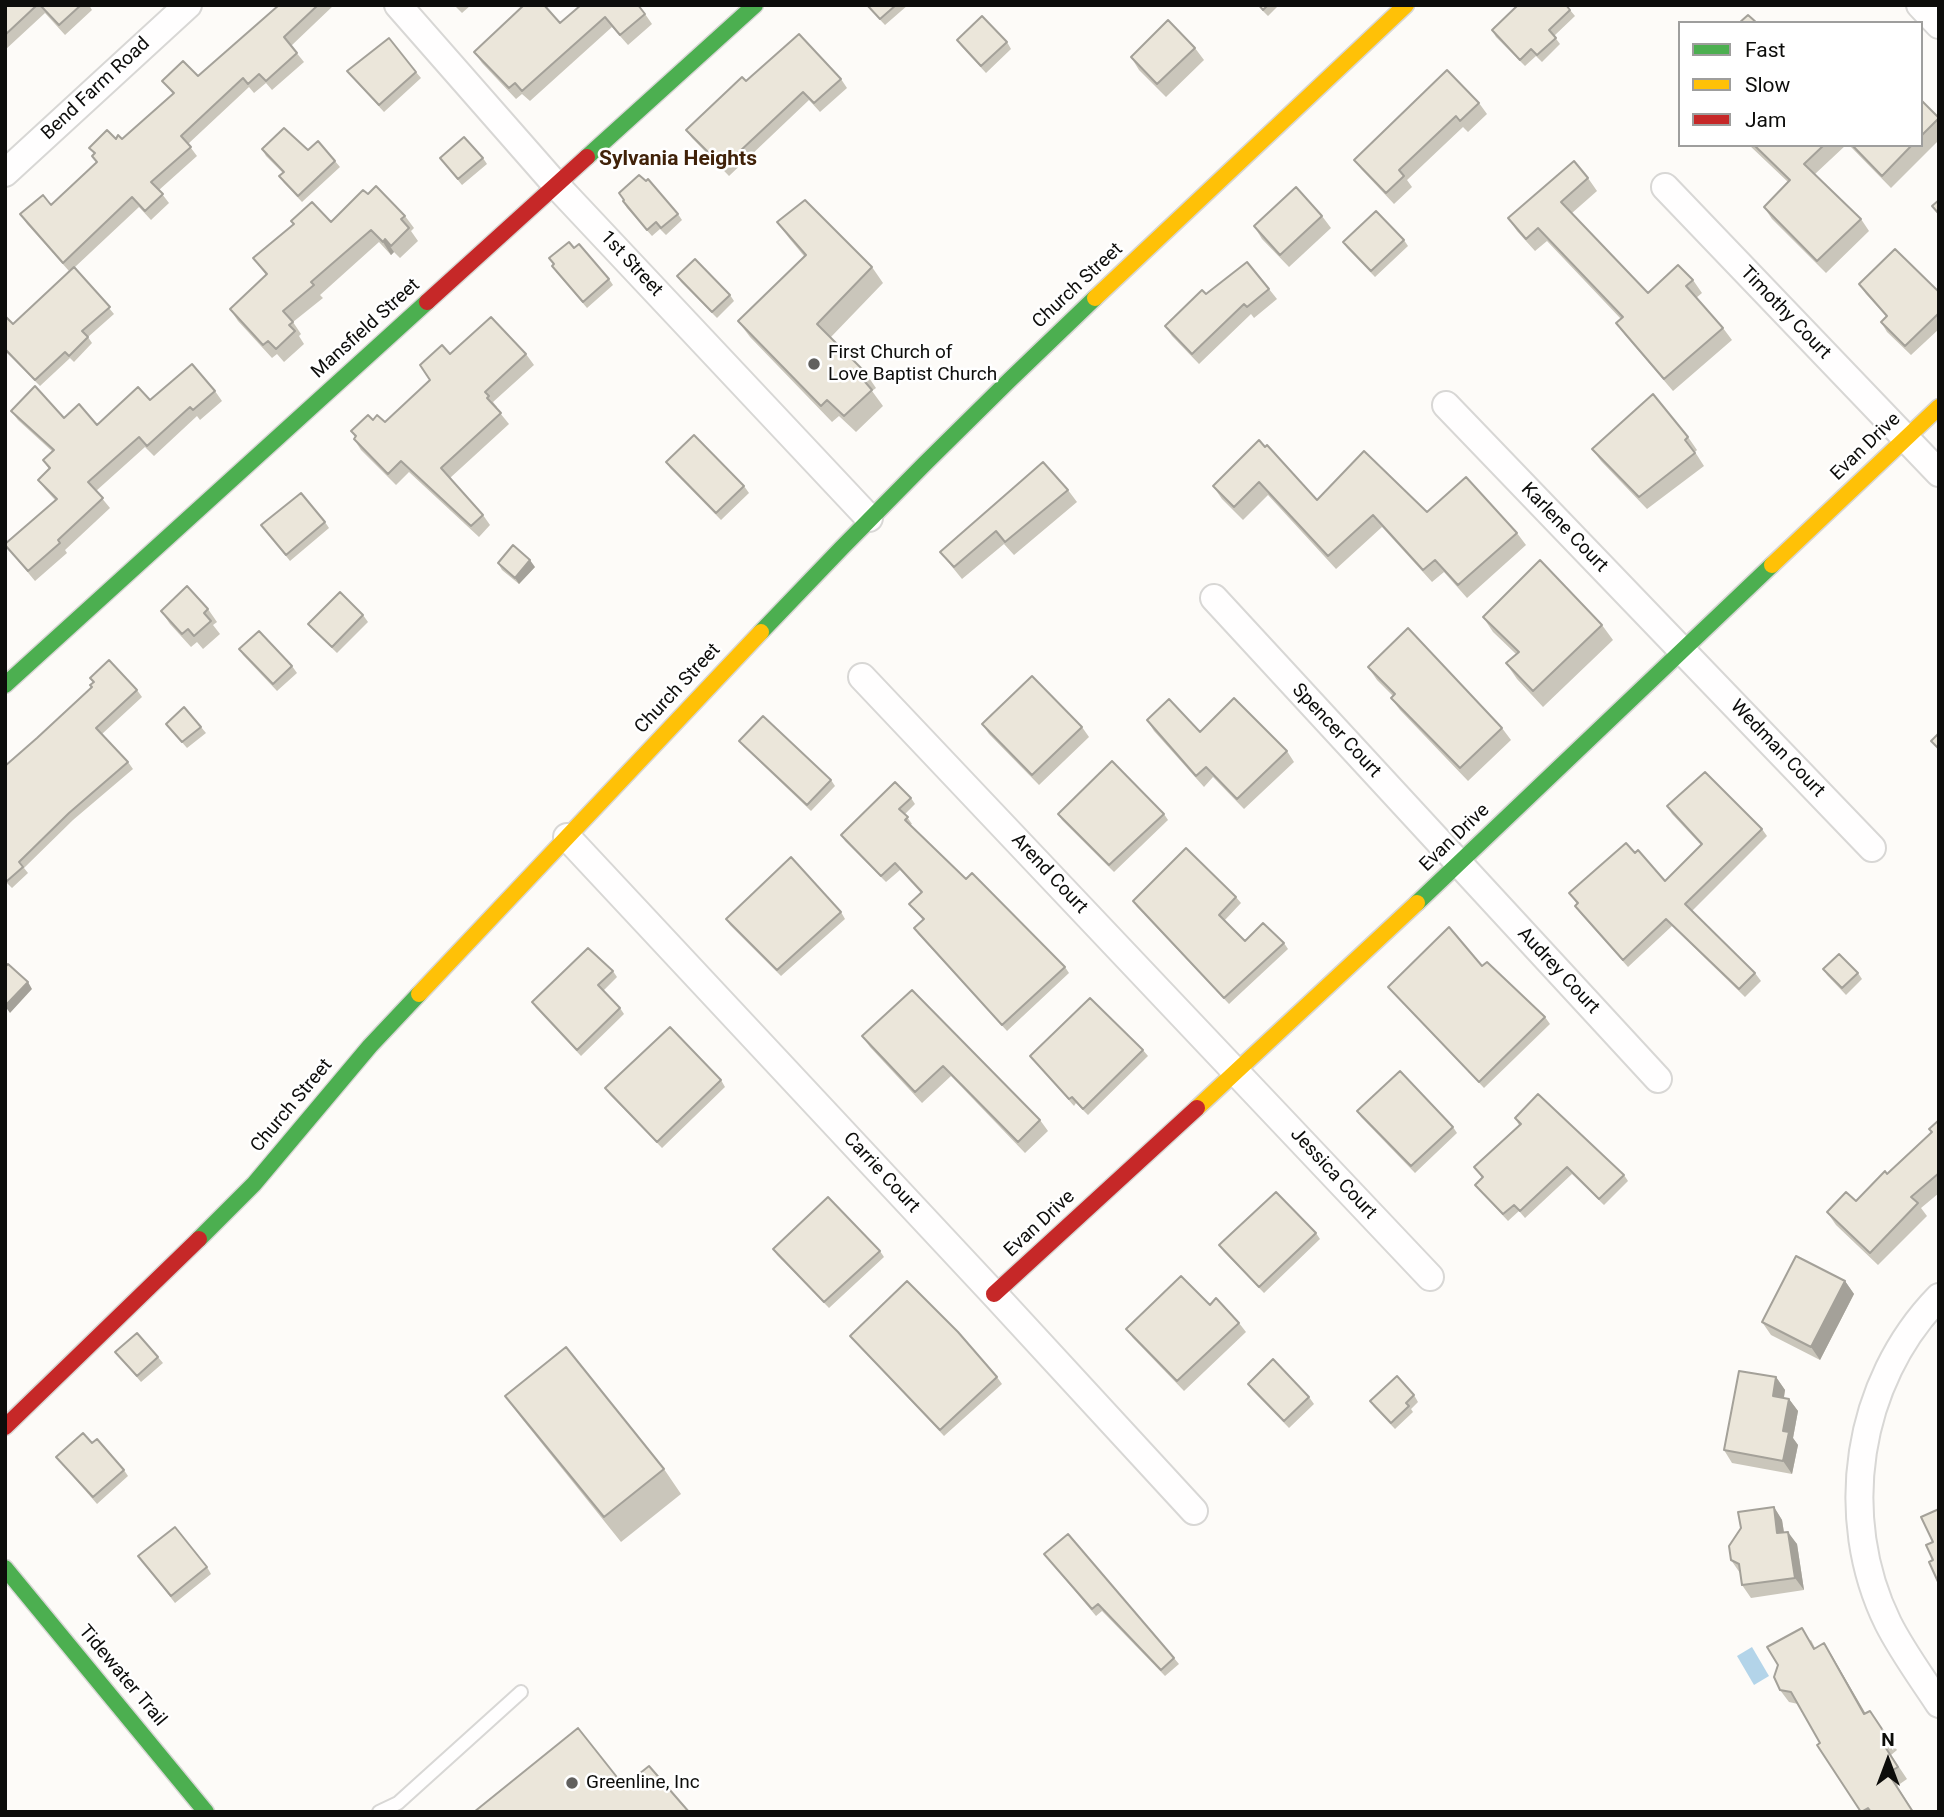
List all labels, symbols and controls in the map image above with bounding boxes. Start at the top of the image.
legend [1678,21,1923,147]
street label: Bend Farm Road [37,33,155,145]
text: Fast [1745,38,1785,62]
text: Slow [1745,73,1790,97]
text: Jam [1745,108,1786,132]
district label: Sylvania Heights [599,147,757,173]
street label: 1st Street [595,226,667,302]
street label: Church Street [1028,239,1128,333]
street label: Timothy Court [1735,262,1835,364]
street label: Mansfield Street [307,274,425,384]
place label: First Church of Love Baptist Church [828,342,997,386]
marker: First Church of Love Baptist Church [806,356,822,372]
street label: Evan Drive [1826,408,1906,486]
street label: Karlene Court [1516,479,1612,577]
street label: Church Street [631,639,725,739]
street label: Spencer Court [1287,679,1385,783]
street label: Wedman Court [1725,696,1829,802]
street label: Evan Drive [1415,799,1495,877]
street label: Arend Court [1006,829,1092,919]
street label: Audrey Court [1512,923,1604,1019]
street label: Church Street [246,1055,338,1157]
street label: Jessica Court [1285,1124,1381,1224]
street label: Carrie Court [838,1128,924,1218]
street label: Evan Drive [1000,1186,1080,1262]
street label: Tidewater Trail [73,1621,171,1731]
north arrow [1853,1726,1923,1796]
text: N [1881,1728,1895,1751]
place label: Greenline, Inc [586,1772,700,1794]
marker: Greenline, Inc [564,1775,580,1791]

